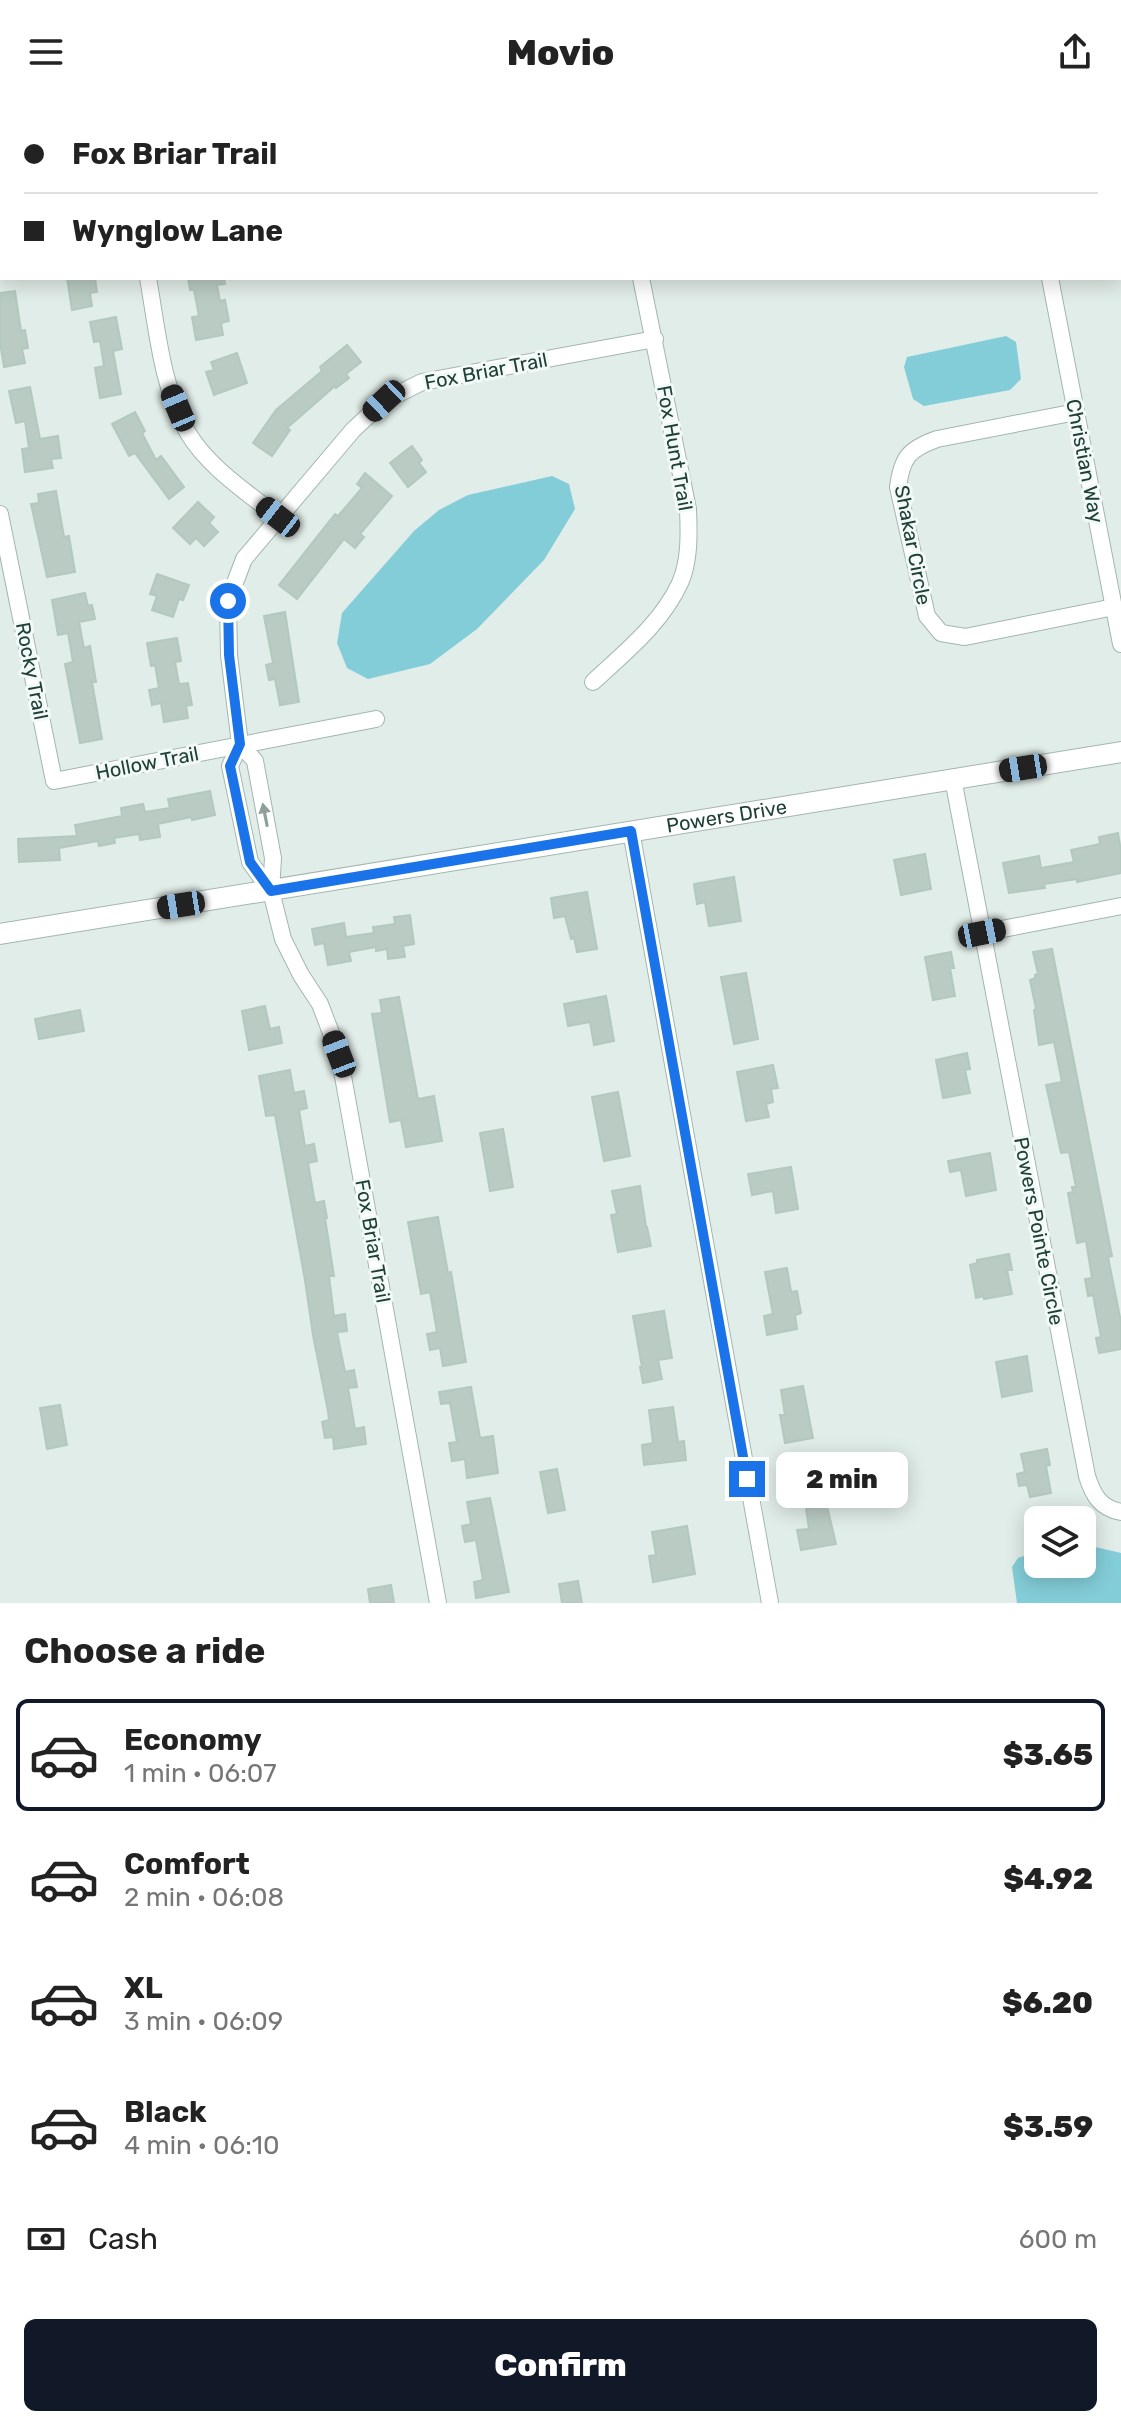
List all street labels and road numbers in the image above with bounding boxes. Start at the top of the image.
street label: Fox Briar Trail [422,347,550,395]
street label: Fox Hunt Trail [652,383,698,513]
street label: Christian Way [1061,397,1109,525]
street label: Shakar Circle [890,483,936,607]
street label: Rocky Trail [11,620,53,722]
street label: Hollow Trail [93,741,201,785]
street label: Powers Drive [664,794,789,838]
street label: Powers Pointe Circle [1009,1135,1069,1327]
street label: Fox Briar Trail [350,1177,396,1305]

